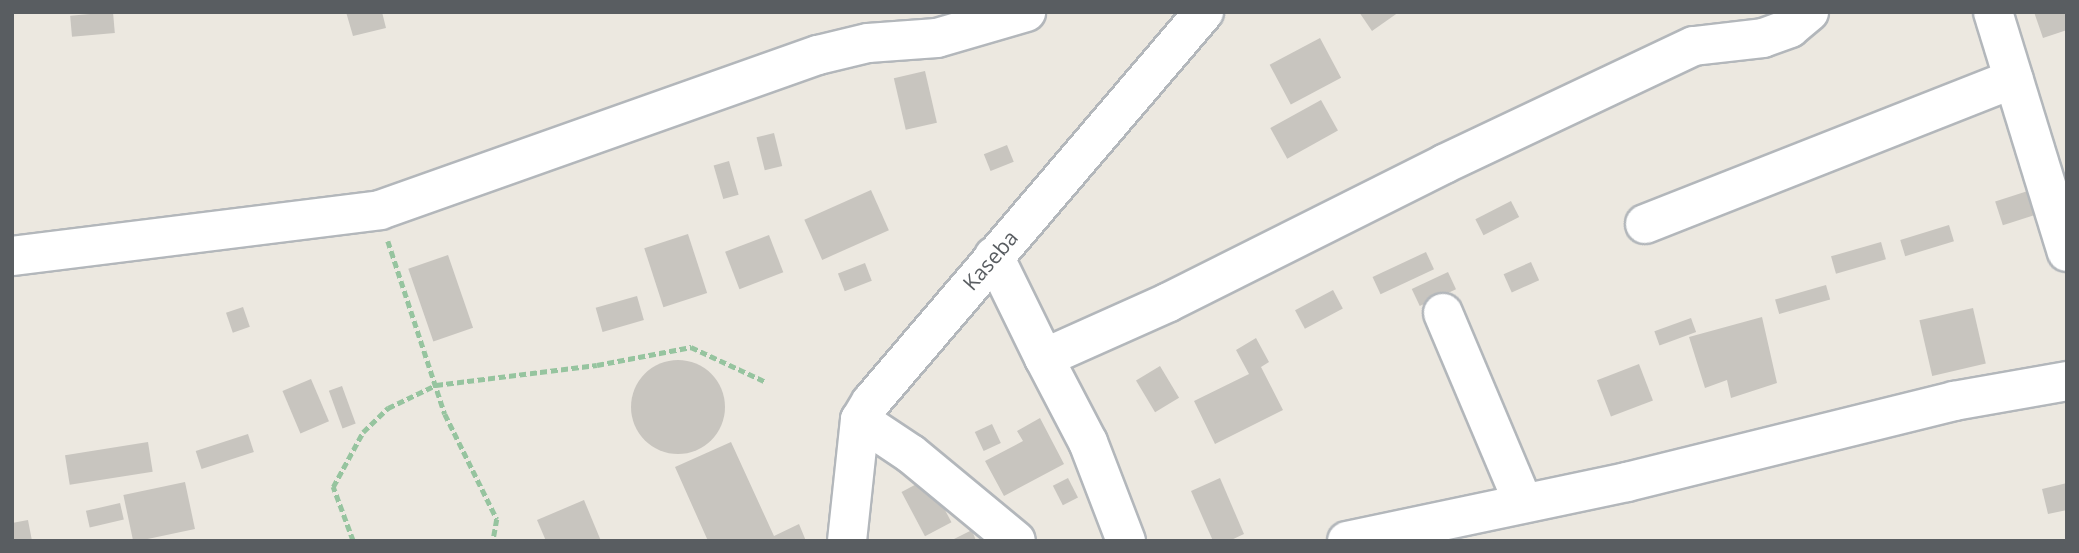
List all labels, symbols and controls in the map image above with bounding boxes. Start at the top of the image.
street label: Kaseba [957,225,1023,295]

